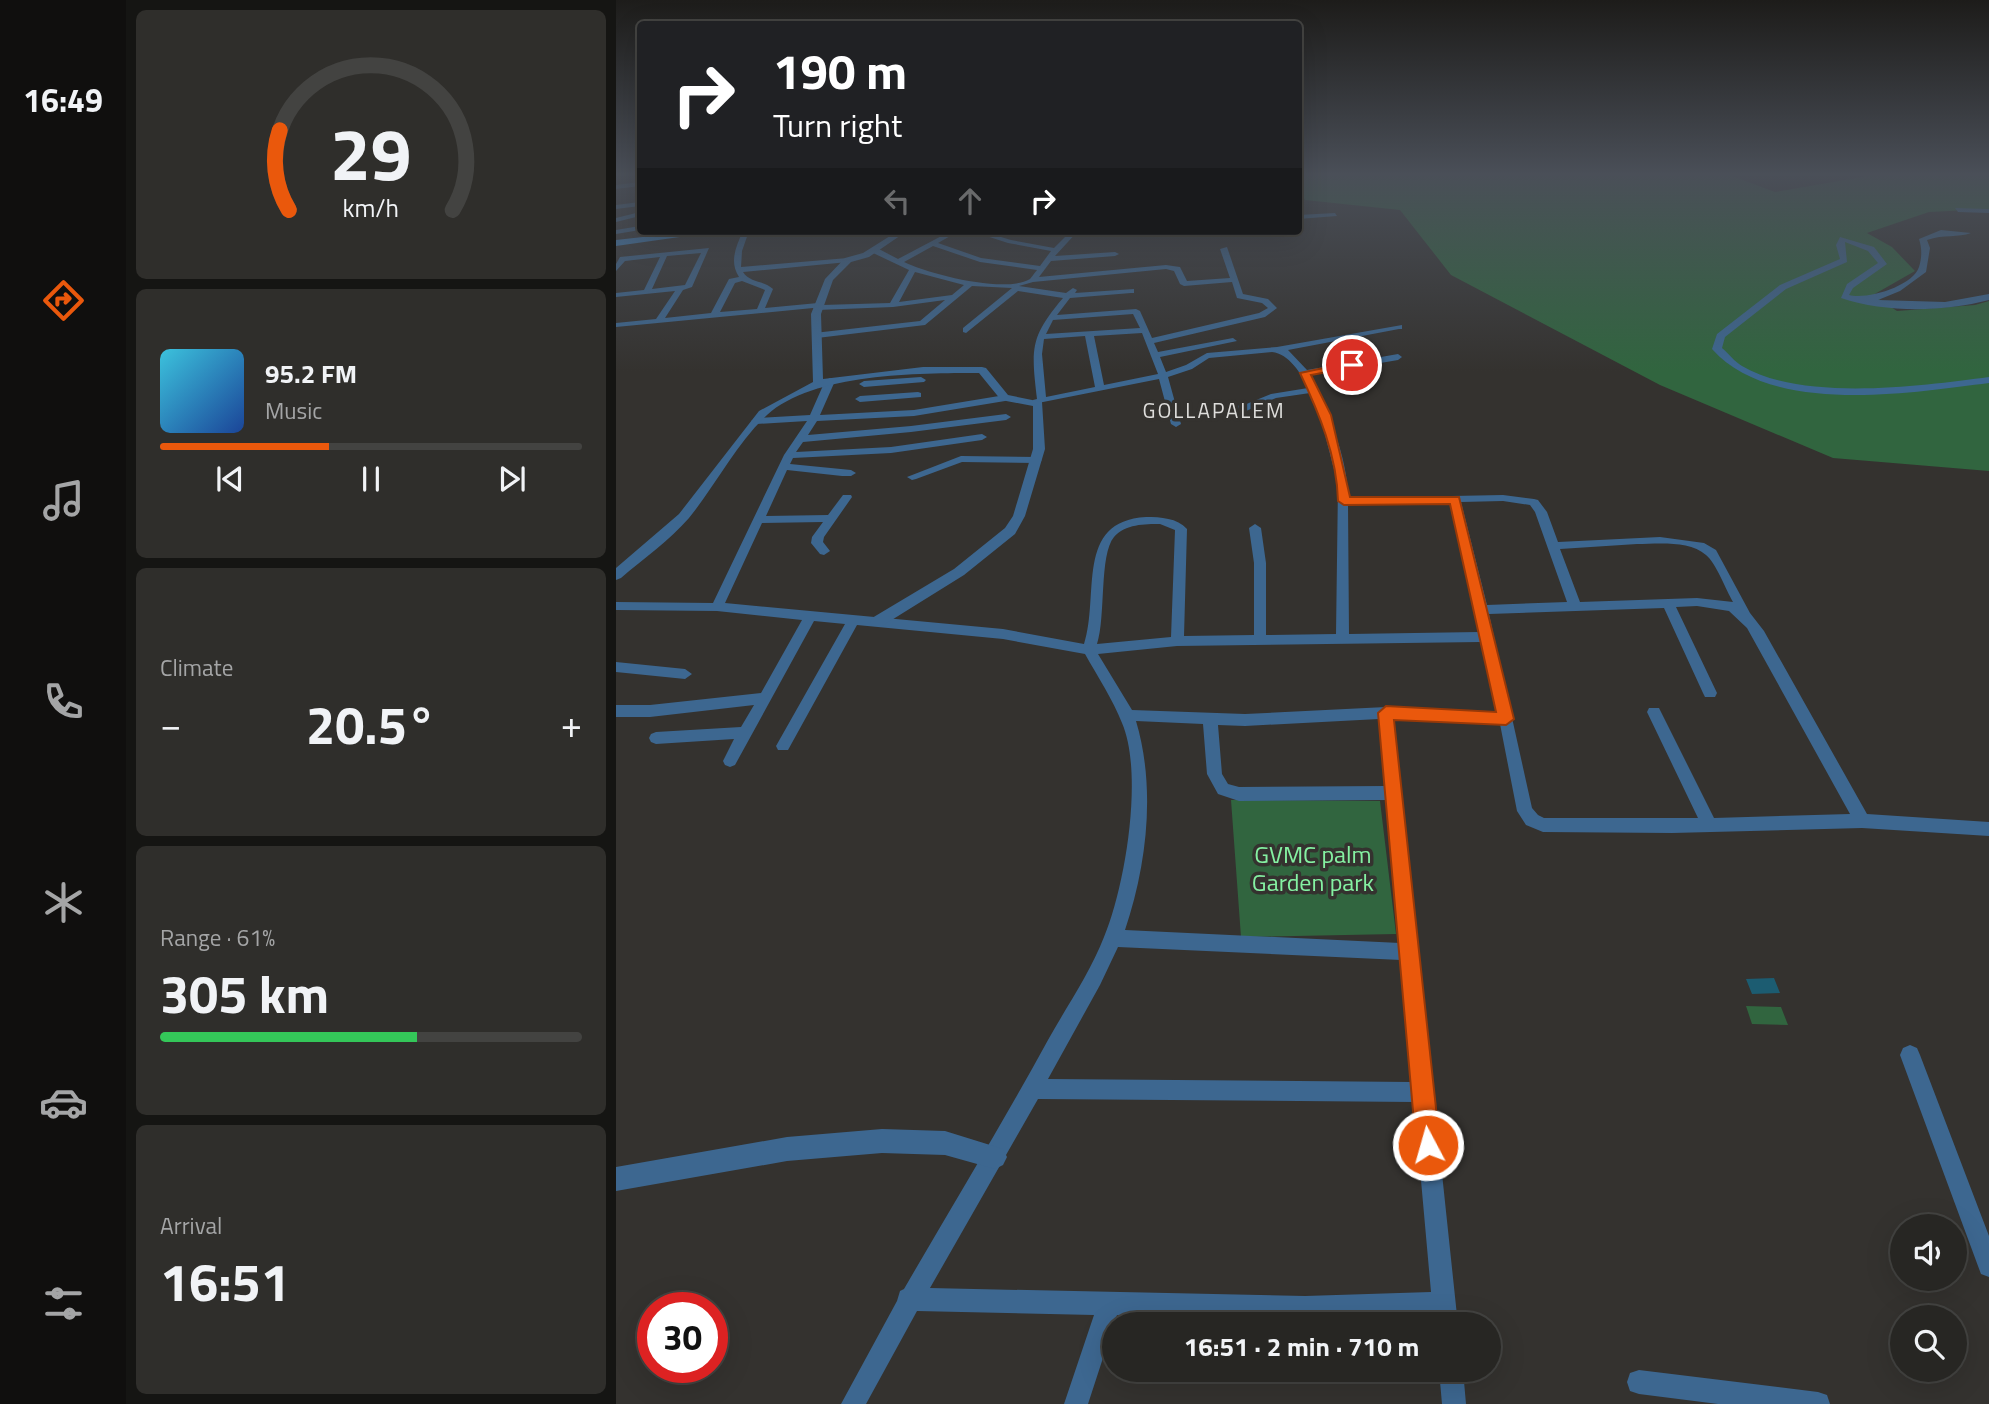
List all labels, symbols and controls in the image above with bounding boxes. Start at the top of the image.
text: 190 m [773,33,907,108]
icon: right [658,49,749,140]
text: 16:49 [23,76,103,124]
text: 29 [330,99,412,209]
text: Turn right [773,101,902,149]
icon: left [878,182,916,220]
icon: ahead [951,182,989,220]
icon: right [1024,182,1062,220]
text: km/h [343,189,399,227]
icon: directions [39,276,88,325]
pin [1322,335,1382,395]
icon: arrive [1333,346,1371,384]
text: 95.2 FM [265,354,357,393]
text: Music [265,393,322,428]
district label: GOLLAPALEM [1142,394,1286,426]
icon: previous [211,460,249,498]
icon: pause [352,460,390,498]
icon: next [493,460,531,498]
icon: music [39,476,88,525]
text: Climate [160,650,233,685]
icon: phone [39,677,88,726]
text: 20.5° [306,685,436,764]
text: − [160,695,181,753]
text: + [561,695,582,753]
park label: GVMC palm Garden park [1252,836,1375,900]
icon: climate [39,878,88,927]
text: Range · 61% [160,920,275,955]
text: 305 km [160,954,329,1033]
icon: car [39,1078,88,1127]
position arrow [1391,1108,1465,1182]
text: Arrival [160,1208,222,1243]
map controls [1890,1214,1967,1382]
button: sound [1890,1214,1967,1291]
text: 16:51 [160,1242,290,1321]
icon: filters [39,1279,88,1328]
speed limit sign: 30 [637,1292,728,1383]
button: search [1890,1305,1967,1382]
text: 16:51 · 2 min · 710 m [1184,1327,1419,1366]

